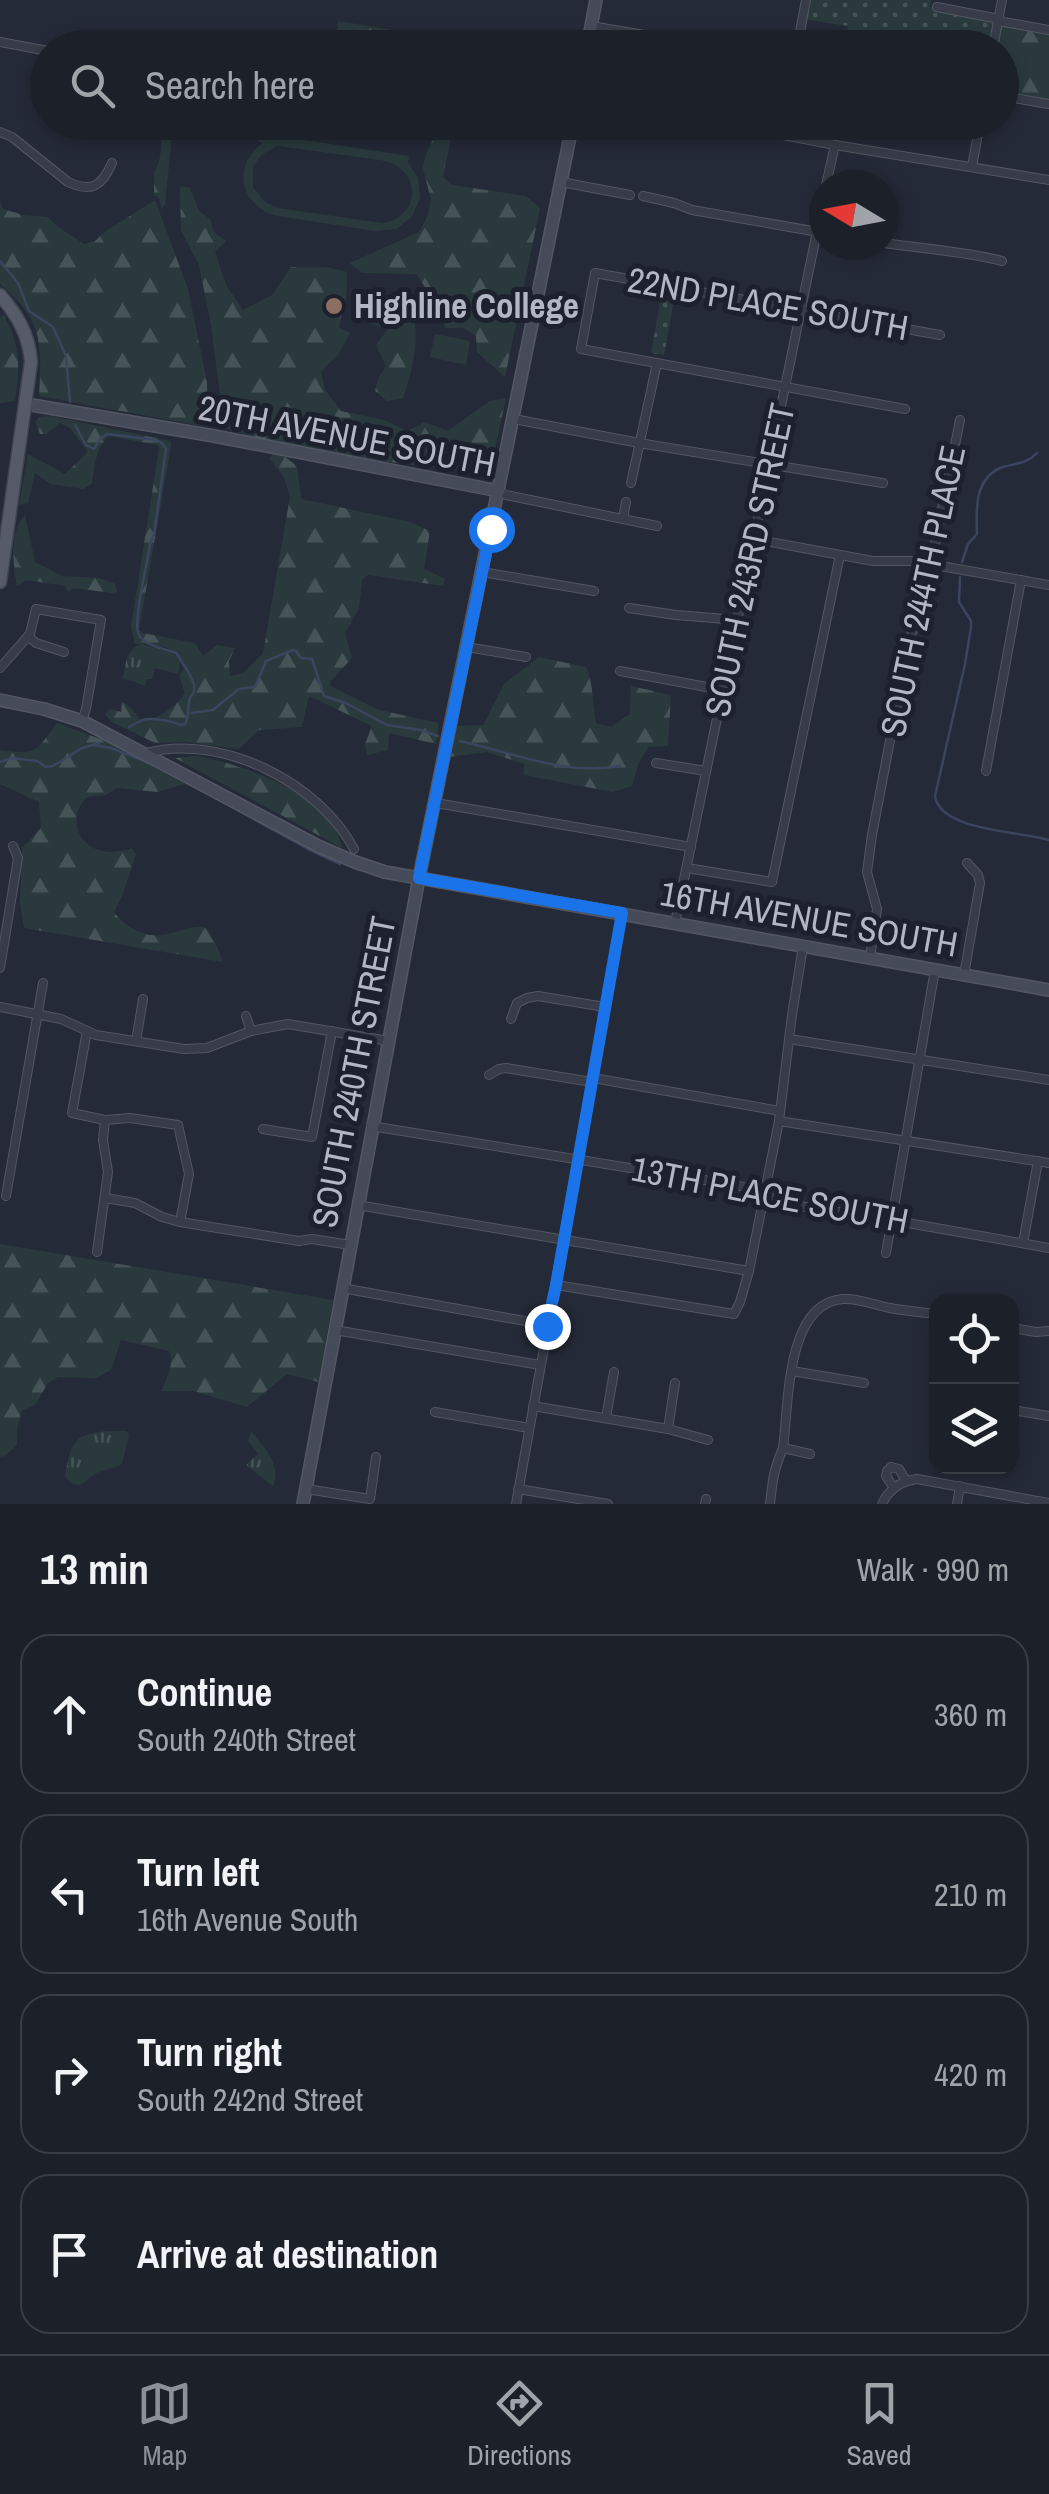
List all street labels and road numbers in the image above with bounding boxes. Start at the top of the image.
street label: 22ND PLACE SOUTH [624,256,912,351]
street label: 20TH AVENUE SOUTH [195,384,499,487]
street label: SOUTH 243RD STREET [693,399,806,721]
street label: SOUTH 244TH PLACE [869,441,976,741]
street label: 16TH AVENUE SOUTH [657,869,961,968]
street label: SOUTH 240TH STREET [300,912,407,1231]
street label: 13TH PLACE SOUTH [628,1145,912,1244]

